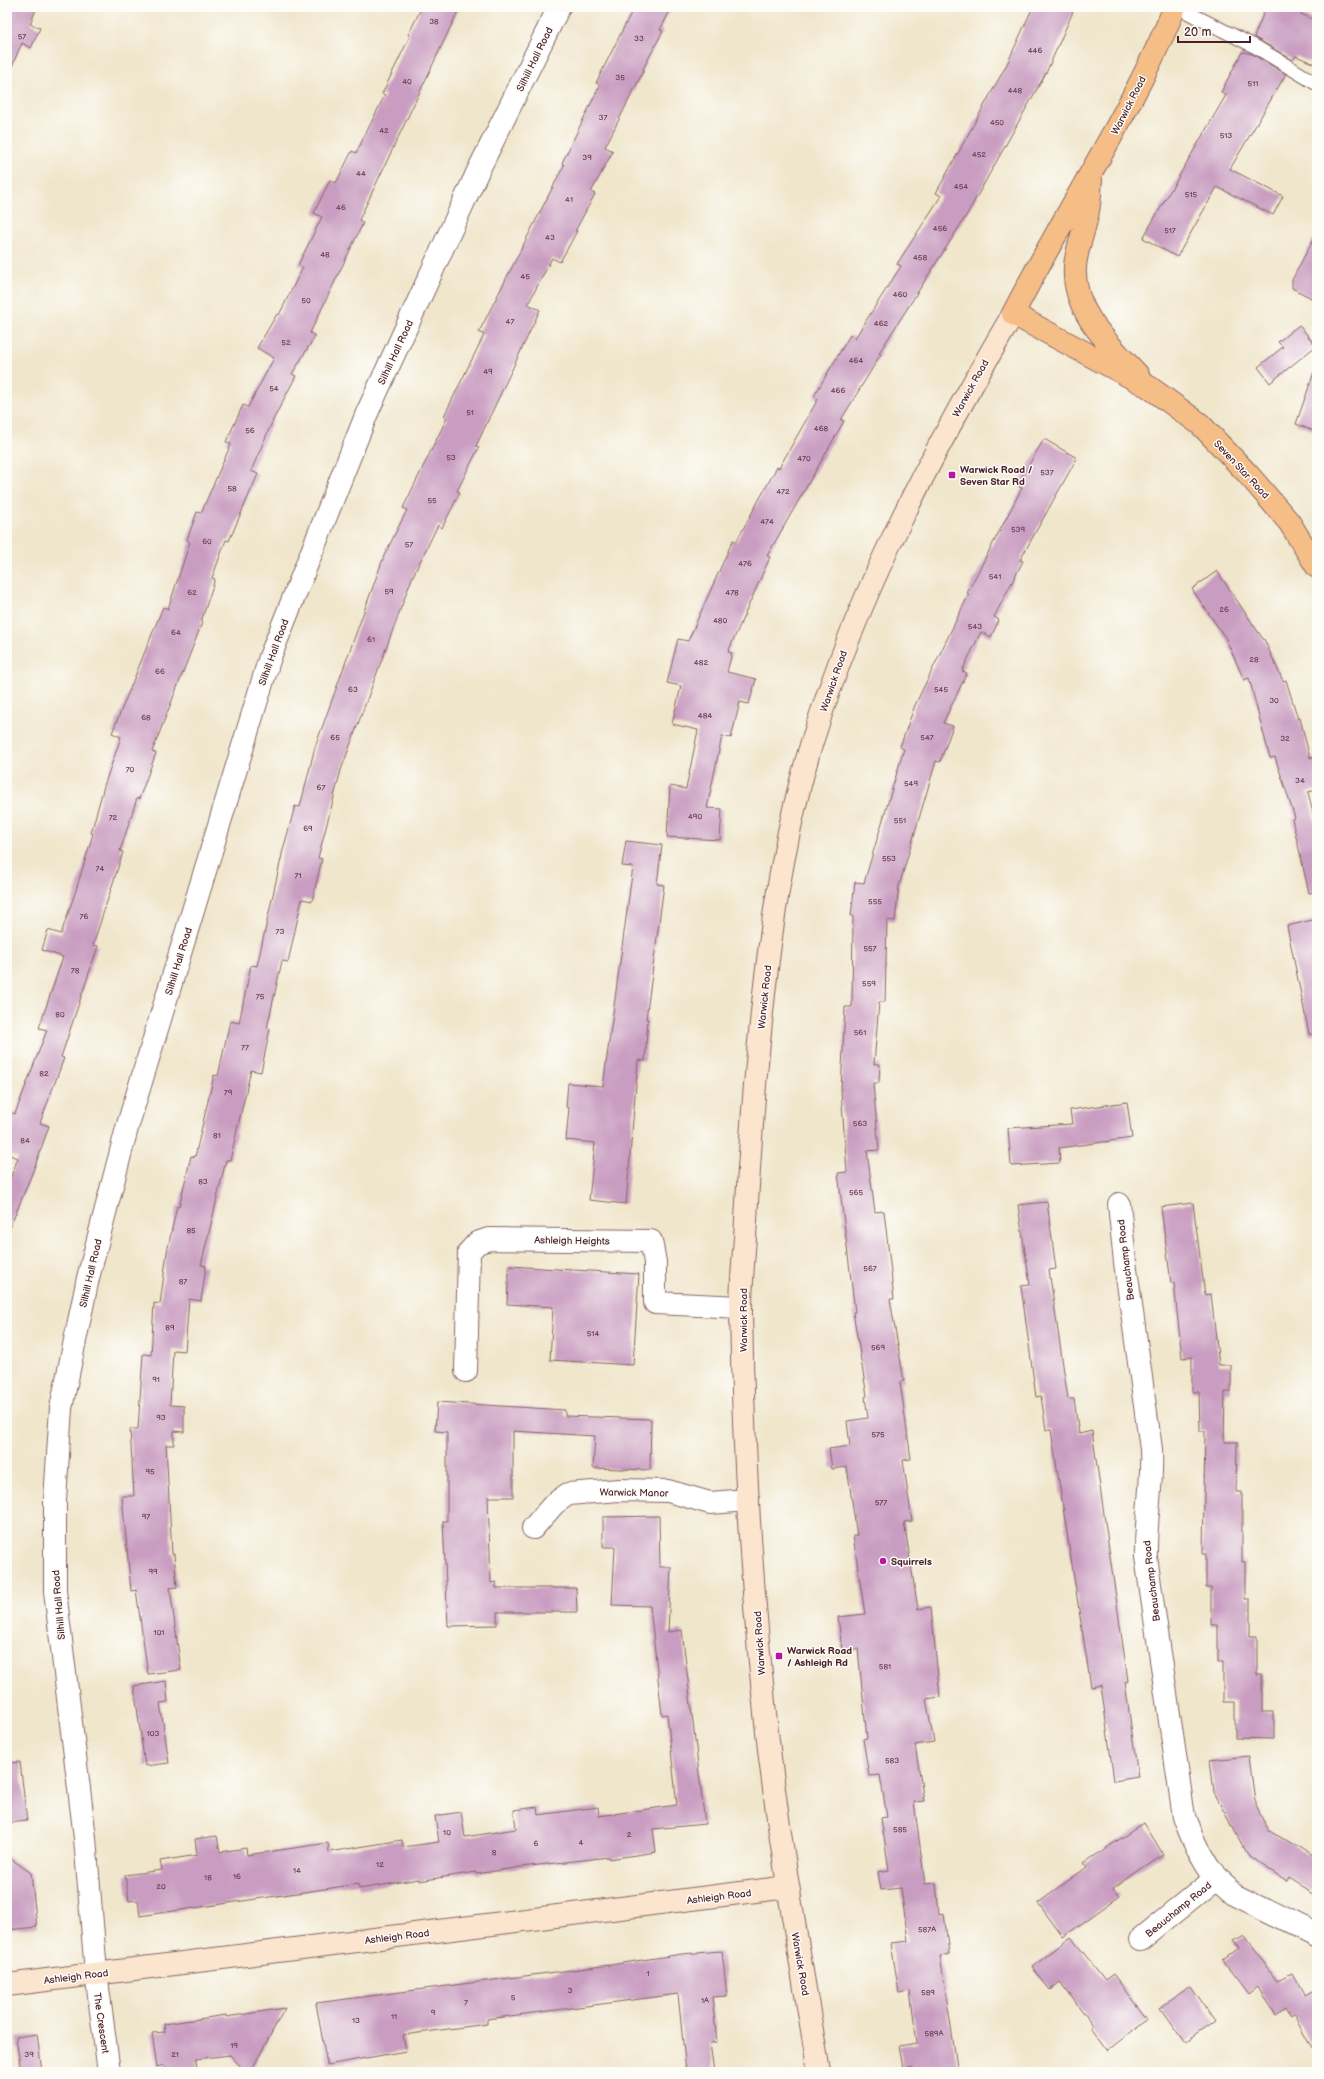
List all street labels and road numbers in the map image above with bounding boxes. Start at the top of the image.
street label: Silhill Hall Road [514,25,556,94]
street label: Warwick Road [1109,74,1149,137]
street label: Silhill Hall Road [376,318,416,387]
street label: Warwick Road [950,357,992,419]
street label: Seven Star Road [1211,438,1272,502]
street label: Silhill Hall Road [256,617,292,687]
street label: Warwick Road [818,649,850,714]
street label: Silhill Hall Road [163,926,195,997]
street label: Warwick Road [756,964,774,1030]
street label: Beauchamp Road [1115,1218,1137,1301]
street label: Ashleigh Heights [534,1234,610,1248]
street label: Silhill Hall Road [77,1238,105,1309]
street label: Warwick Road [738,1288,750,1352]
street label: Warwick Manor [599,1486,669,1500]
street label: Beauchamp Road [1141,1539,1163,1622]
street label: Silhill Hall Road [50,1569,68,1640]
street label: Warwick Road [752,1610,768,1675]
street label: Beauchamp Road [1143,1879,1214,1940]
street label: Ashleigh Road [686,1887,752,1907]
street label: Ashleigh Road [364,1927,430,1947]
street label: Warwick Road [789,1932,812,1997]
street label: Ashleigh Road [43,1967,109,1987]
street label: The Crescent [91,1992,111,2054]

